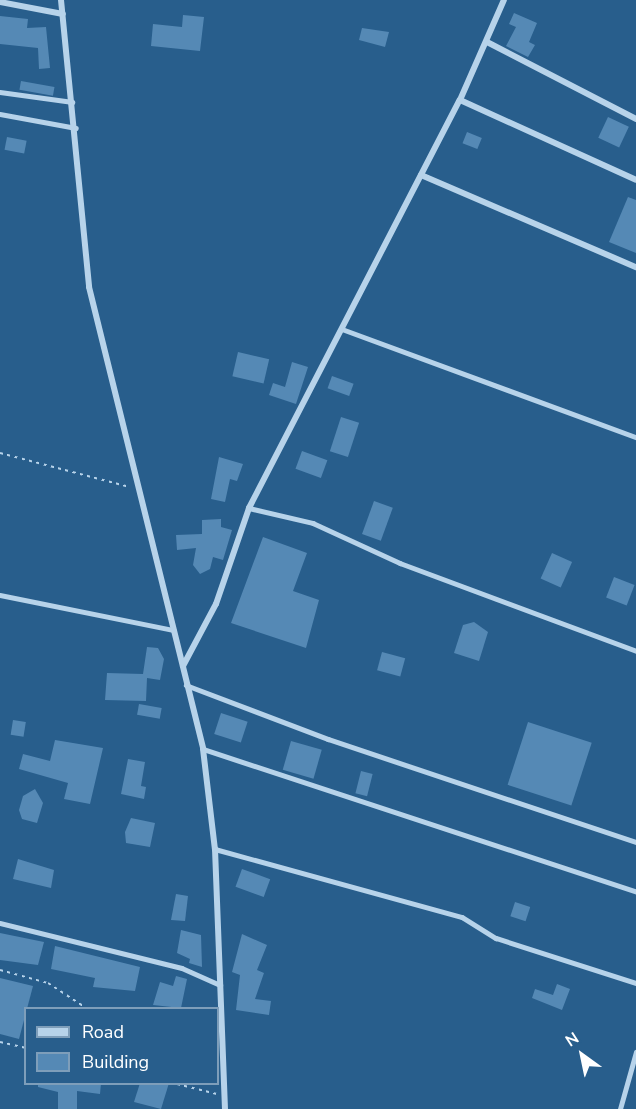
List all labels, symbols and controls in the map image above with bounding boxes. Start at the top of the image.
legend [24,1007,219,1085]
text: Road [82,1020,124,1044]
north arrow [552,1025,612,1085]
text: N [561,1027,583,1052]
text: Building [82,1050,149,1074]

